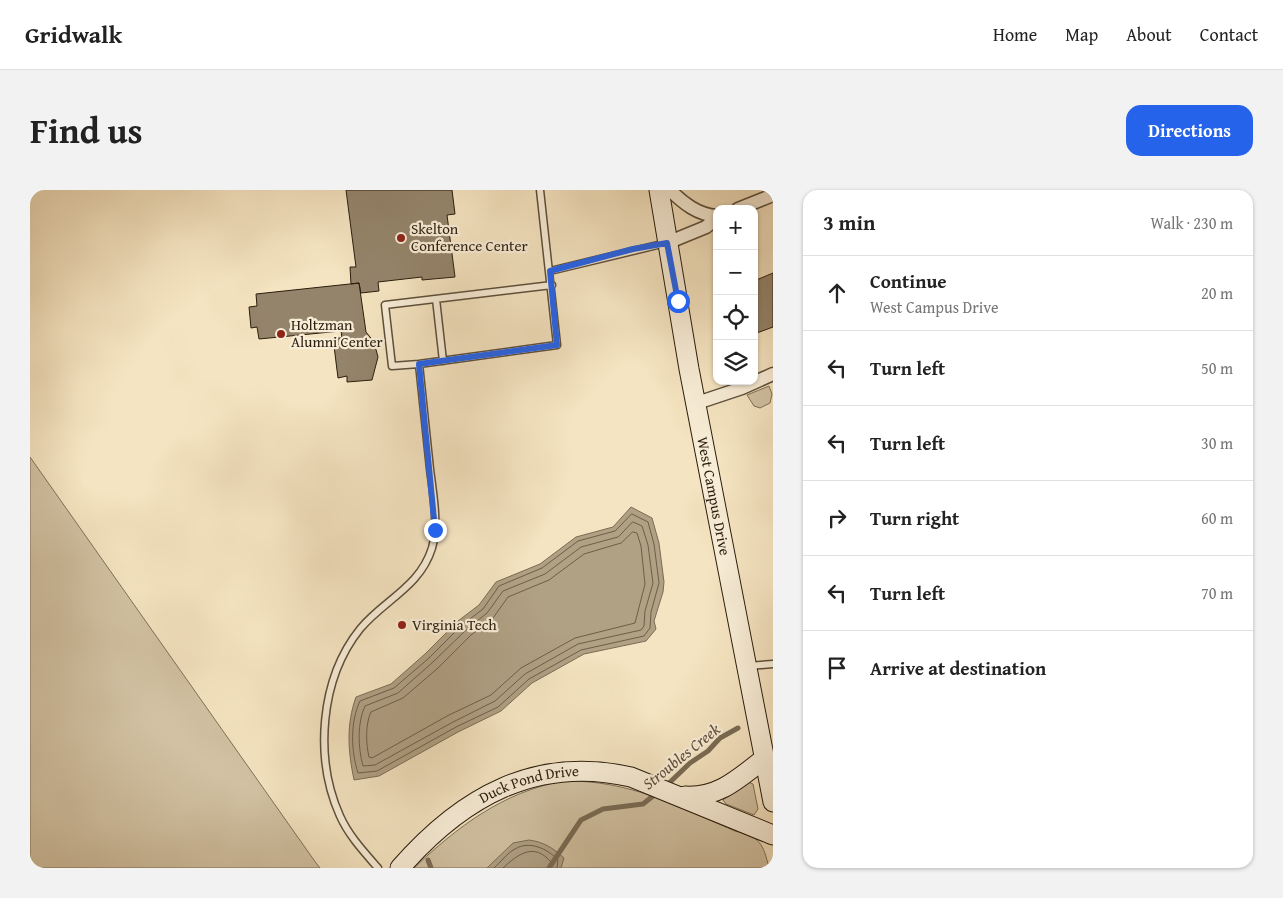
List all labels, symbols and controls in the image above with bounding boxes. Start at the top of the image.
text: Gridwalk [25,17,122,52]
text: Home [993,21,1037,48]
text: Map [1065,21,1098,48]
text: About [1126,21,1172,48]
text: Contact [1200,21,1258,48]
text: Find us [30,105,143,156]
button: Directions [1126,105,1253,156]
map controls [713,205,758,385]
button: + [713,205,758,250]
text: 3 min [823,207,875,238]
text: Walk · 230 m [1150,211,1233,235]
place label: Skelton Conference Center [411,218,528,256]
marker: Skelton Conference Center [395,232,407,244]
button: − [713,250,758,295]
text: Continue [870,267,947,295]
icon: ahead [823,279,851,307]
text: 20 m [1201,281,1233,305]
route start [667,290,690,313]
button: locate [713,295,758,340]
text: West Campus Drive [870,295,998,319]
place label: Holtzman Alumni Center [291,314,383,352]
marker: Holtzman Alumni Center [275,328,287,340]
button: layers [713,340,758,385]
icon: left [823,354,851,382]
text: Turn left [870,354,945,382]
text: 50 m [1201,356,1233,380]
icon: left [823,429,851,457]
text: Turn left [870,429,945,457]
text: 30 m [1201,431,1233,455]
street label: West Campus Drive [692,435,736,557]
icon: right [823,504,851,532]
text: Turn right [870,504,959,532]
text: 60 m [1201,506,1233,530]
route end [424,519,447,542]
icon: left [823,579,851,607]
text: Turn left [870,579,945,607]
text: 70 m [1201,581,1233,605]
place label: Virginia Tech [412,614,497,635]
marker: Virginia Tech [396,619,408,631]
icon: arrive [823,654,851,682]
text: Arrive at destination [870,654,1046,682]
water label: Stroubles Creek [637,717,726,795]
street label: Duck Pond Drive [475,760,579,808]

